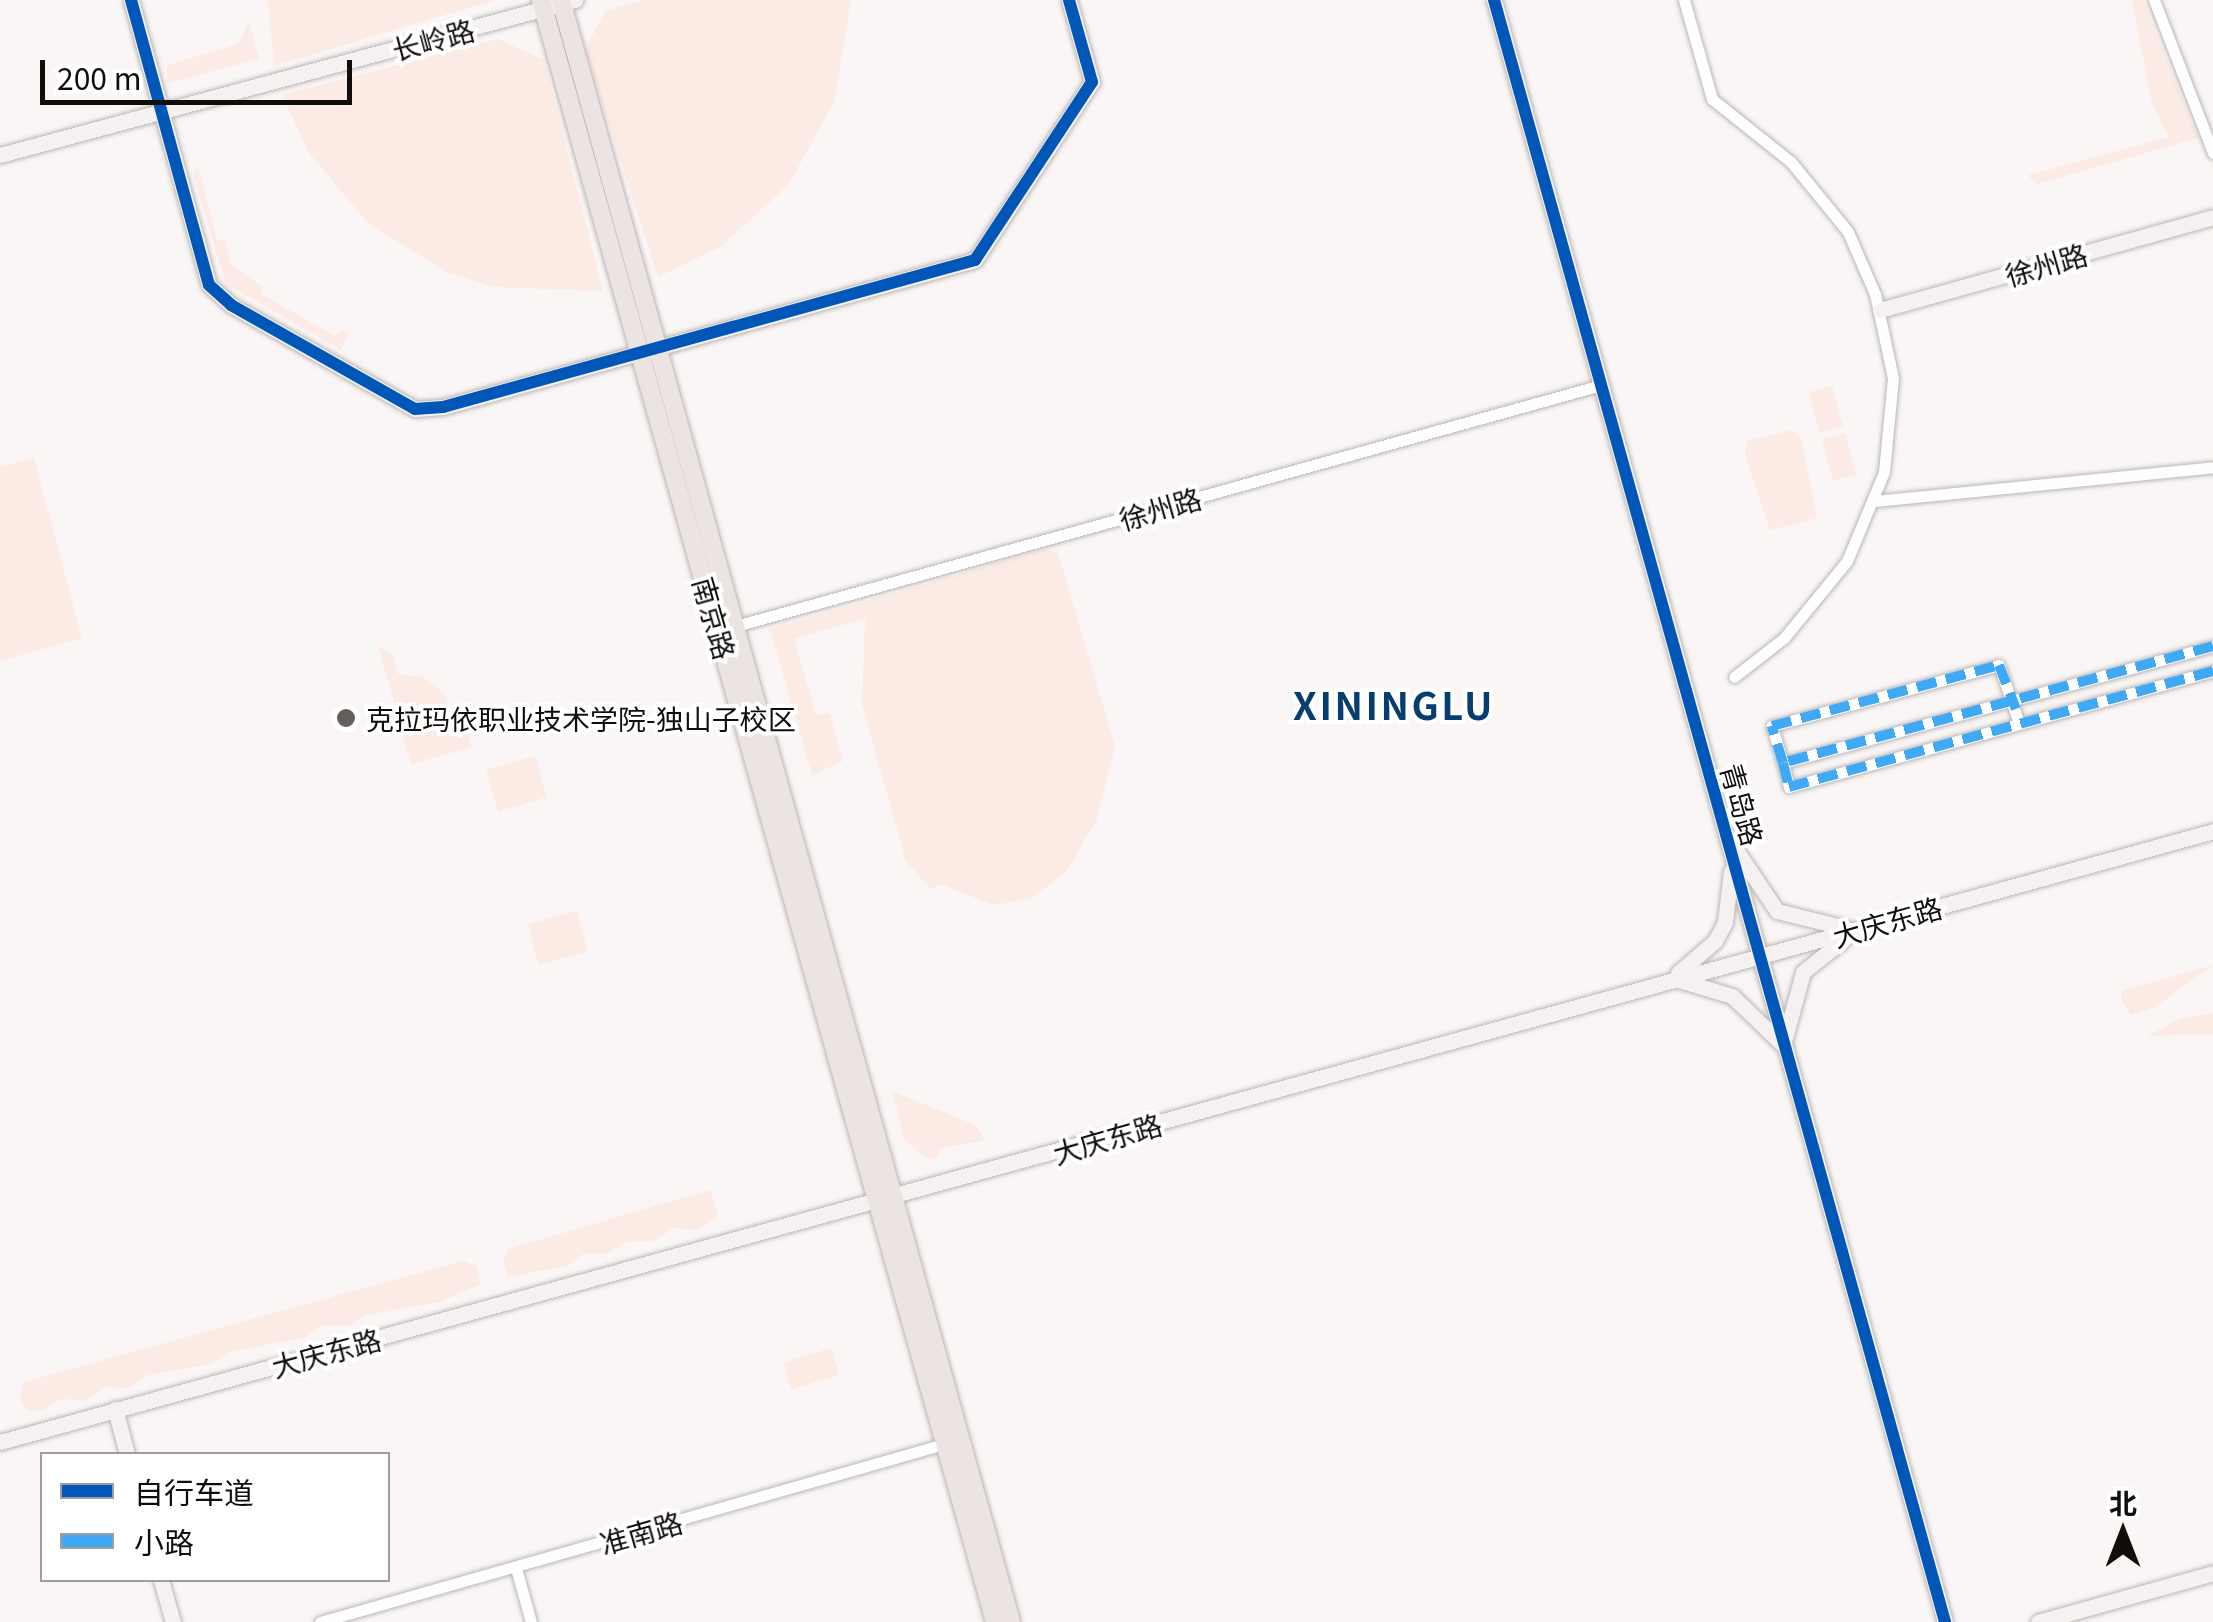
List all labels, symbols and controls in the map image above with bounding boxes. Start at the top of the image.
street label: 长岭路 [388,12,478,66]
scale bar [45,40,358,102]
text: 200 m [57,55,141,99]
street label: 徐州路 [2001,236,2091,292]
street label: 徐州路 [1115,480,1205,536]
street label: 南京路 [687,573,743,663]
district label: XININGLU [1293,681,1495,727]
place label: 克拉玛依职业技术学院-独山子校区 [366,701,796,735]
marker: 克拉玛依职业技术学院-独山子校区 [335,707,357,729]
street label: 青岛路 [1715,759,1771,849]
street label: 大庆东路 [1829,889,1945,953]
street label: 大庆东路 [1049,1106,1165,1170]
street label: 大庆东路 [268,1321,384,1383]
legend [40,1452,390,1582]
text: 自行车道 [134,1469,254,1513]
north arrow [2073,1482,2173,1582]
text: 北 [2109,1482,2137,1522]
street label: 准南路 [596,1504,686,1560]
text: 小路 [134,1519,194,1563]

